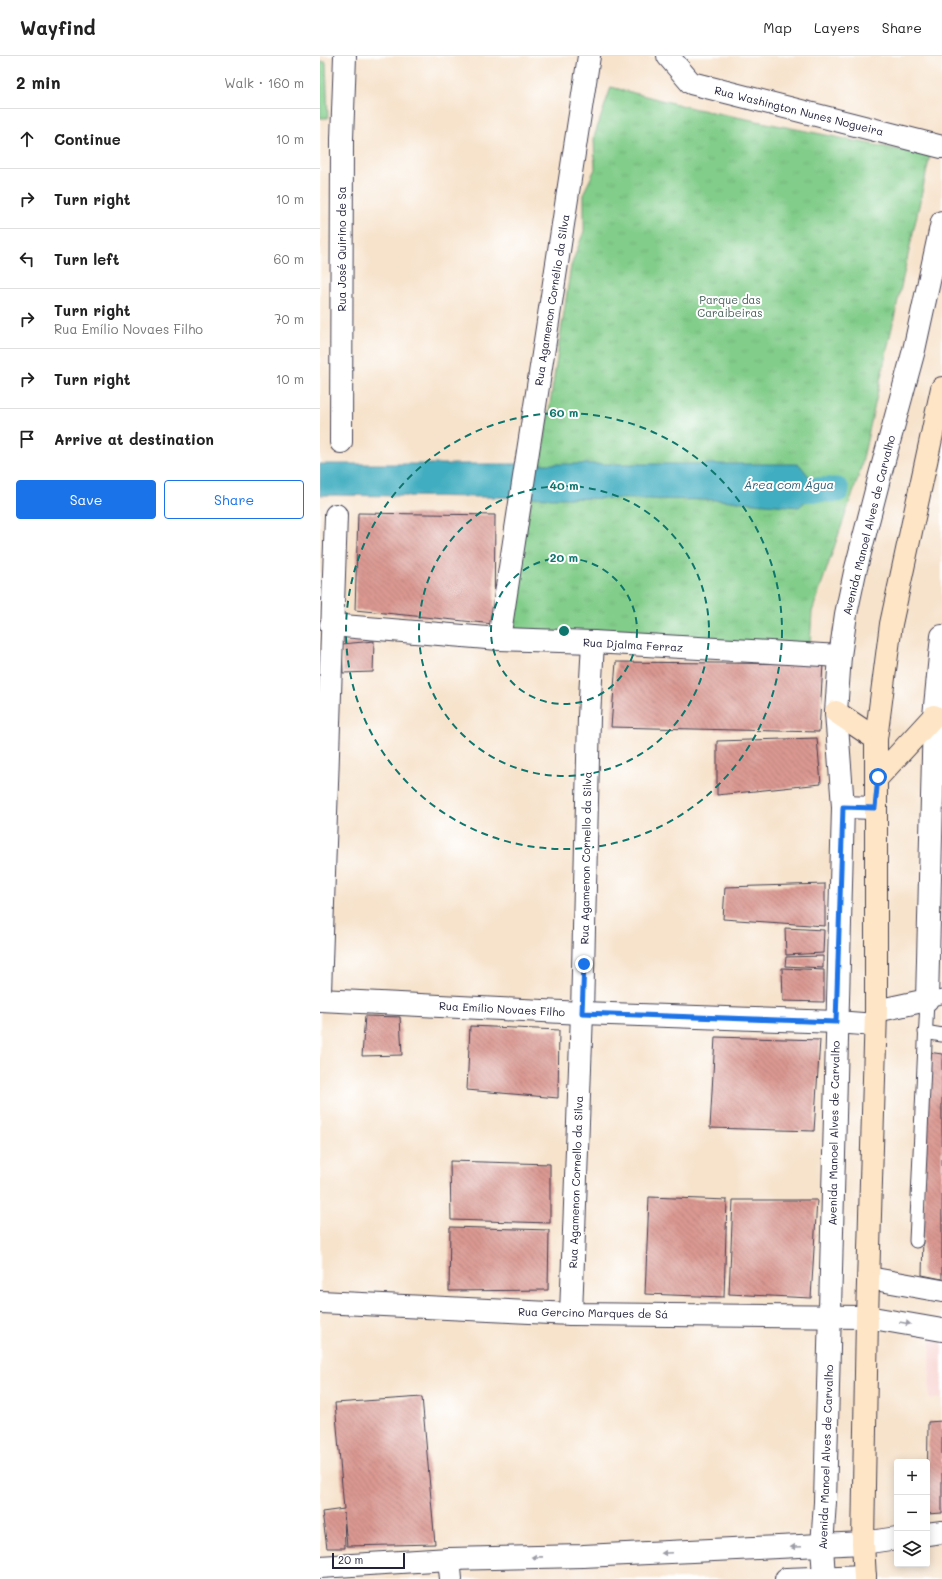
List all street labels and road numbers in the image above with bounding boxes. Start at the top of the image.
street label: Rua Washington Nunes Nogueira [713,82,885,139]
street label: Rua José Quirino de Sa [334,186,349,312]
street label: Rua Agamenon Cornélio da Silva [531,213,572,387]
street label: Avenida Manoel Alves de Carvalho [839,433,898,616]
street label: Rua Djalma Ferraz [582,634,684,655]
street label: Rua Agamenon Cornello da Silva [576,771,595,945]
street label: Rua Emílio Novaes Filho [439,998,566,1019]
street label: Avenida Manoel Alves de Carvalho [824,1040,843,1226]
street label: Rua Agamenon Cornello da Silva [565,1095,586,1269]
street label: Rua Gercino Marques de Sá [518,1304,668,1321]
street label: Avenida Manoel Alves de Carvalho [815,1364,836,1550]

